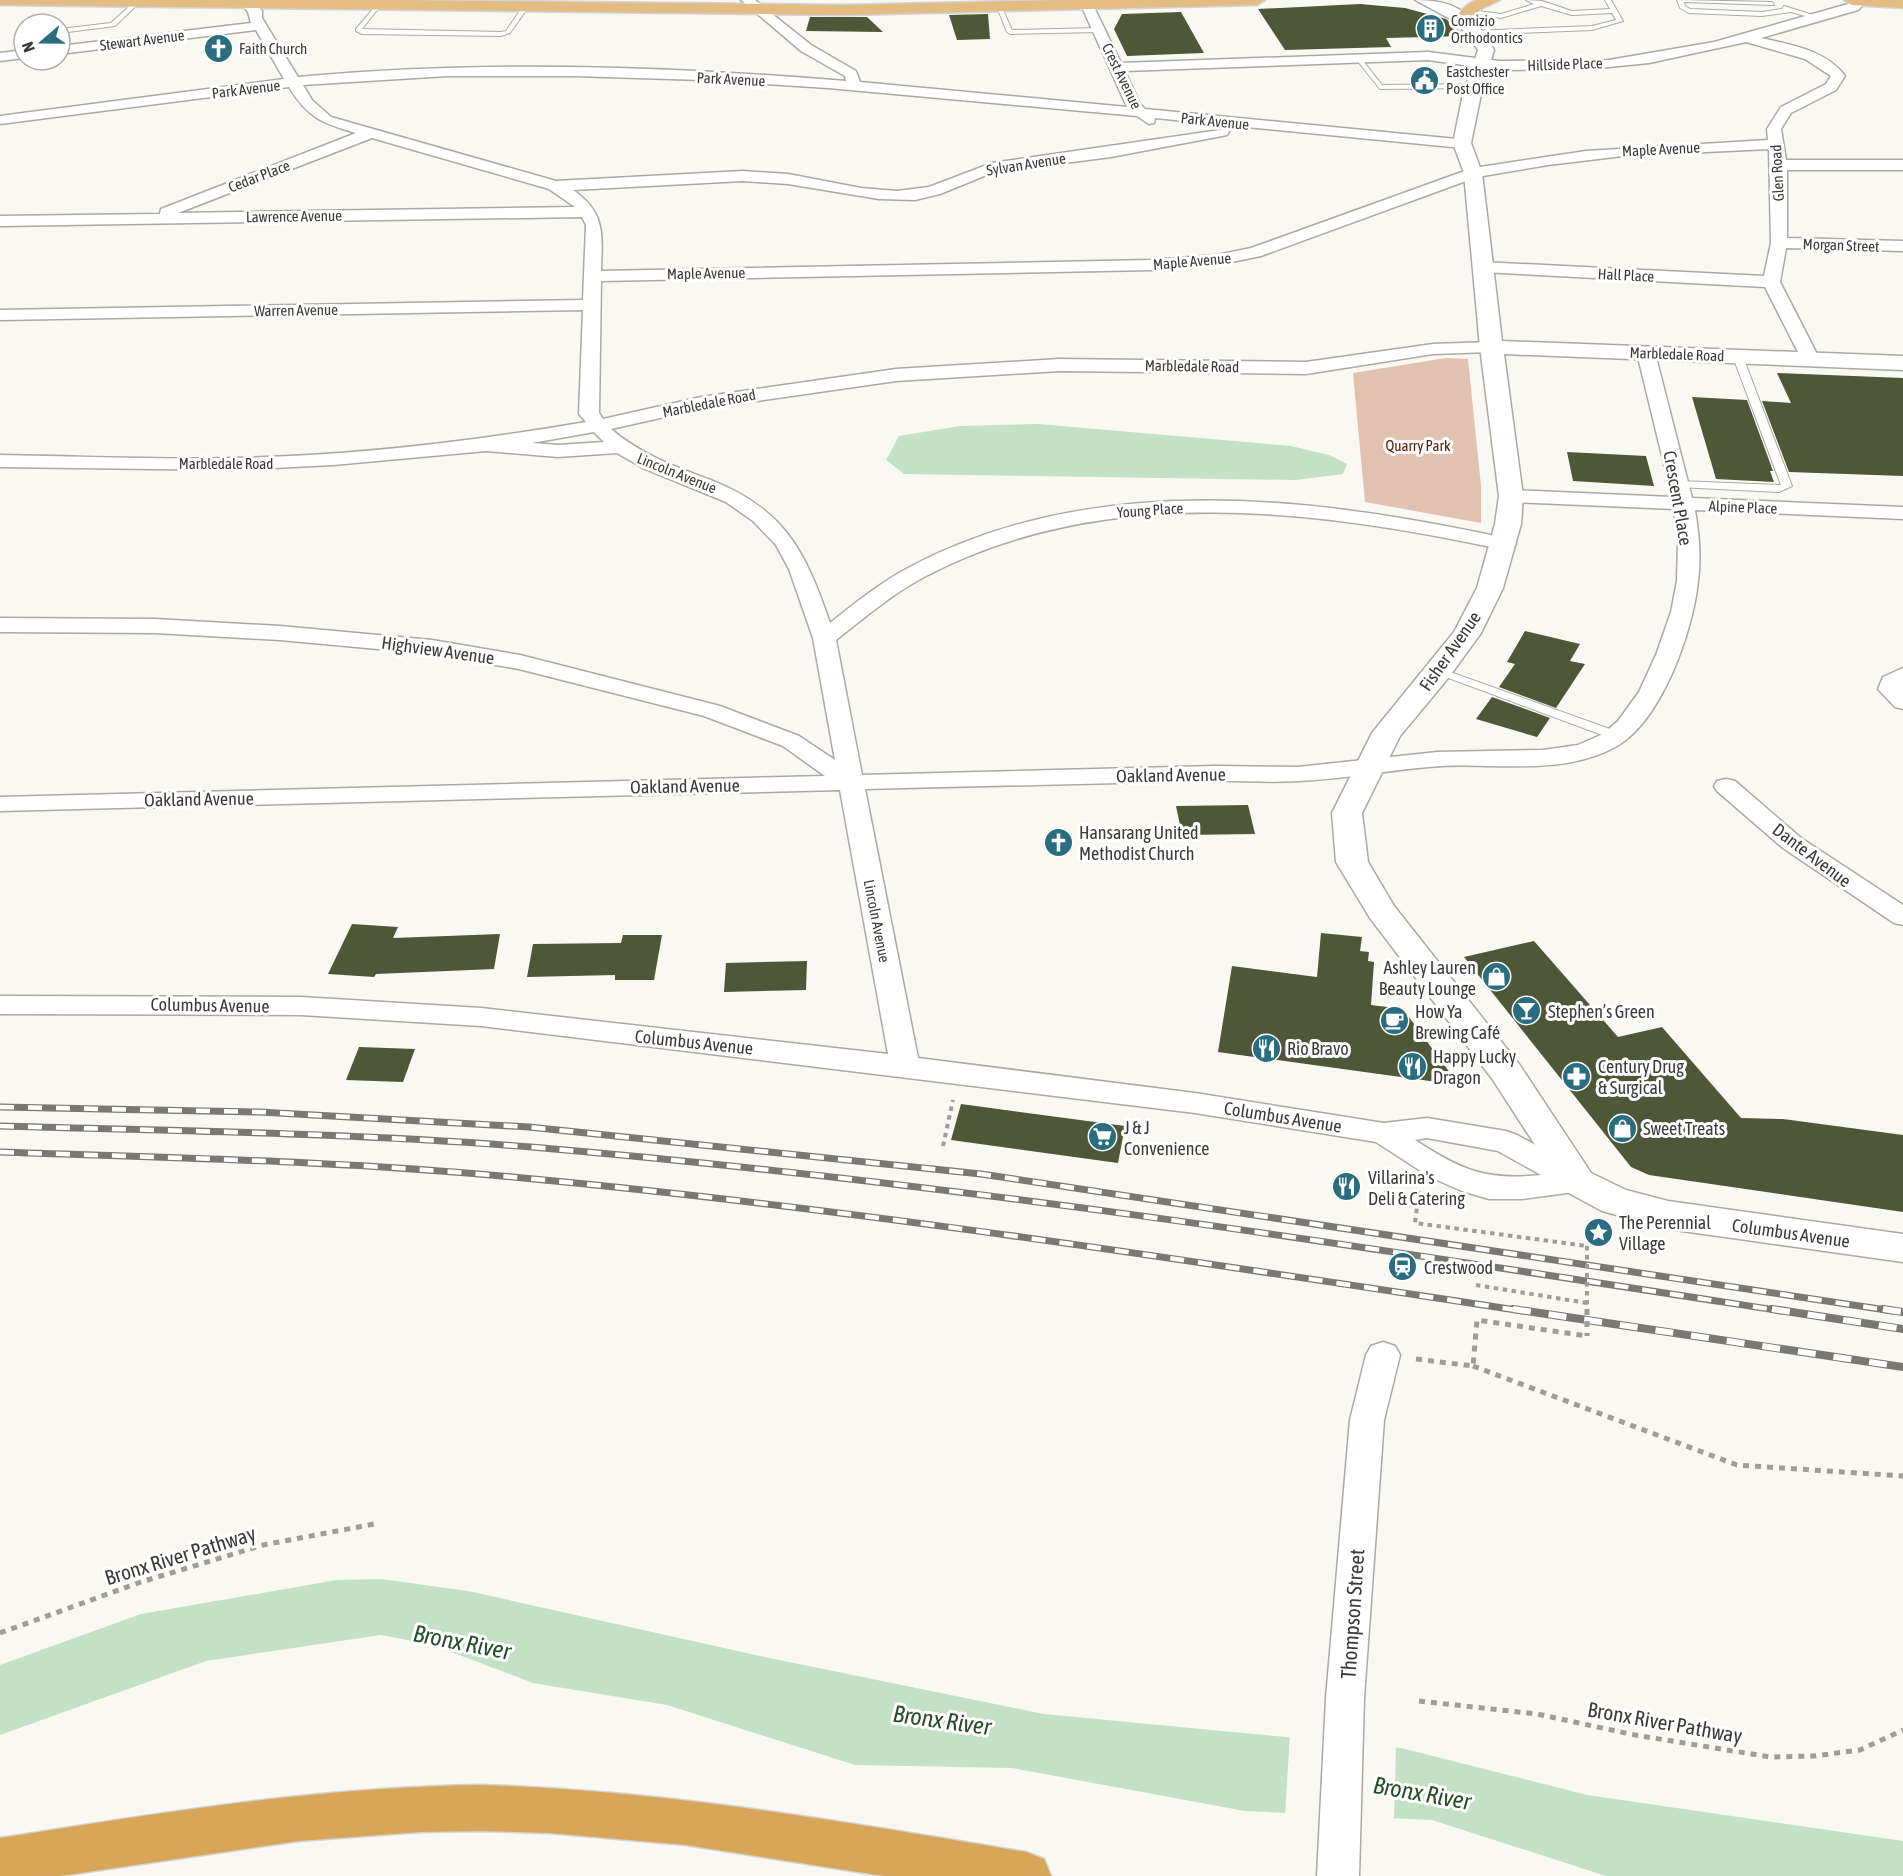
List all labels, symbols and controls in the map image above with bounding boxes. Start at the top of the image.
north arrow [12,12,72,72]
place label: Comizio Orthodontics [1451,12,1523,46]
building icon: Comizio Orthodontics [1414,13,1446,45]
street label: Stewart Avenue [99,26,185,54]
church icon: Faith Church [202,32,234,64]
text: N [18,40,38,55]
place label: Faith Church [239,40,307,57]
street label: Crest Avenue [1099,40,1145,112]
street label: Hillside Place [1527,54,1603,74]
place label: Eastchester Post Office [1446,63,1510,97]
public building icon: Eastchester Post Office [1409,64,1441,96]
street label: Park Avenue [696,69,766,89]
street label: Park Avenue [211,76,281,102]
street label: Park Avenue [1180,109,1250,133]
street label: Maple Avenue [1621,138,1701,160]
street label: Glen Road [1767,144,1787,202]
street label: Sylvan Avenue [985,149,1067,179]
street label: Cedar Place [226,156,292,196]
street label: Lawrence Avenue [246,207,342,225]
street label: Morgan Street [1803,235,1879,255]
street label: Maple Avenue [1152,249,1232,273]
street label: Maple Avenue [667,264,745,282]
street label: Hall Place [1597,265,1655,285]
street label: Warren Avenue [254,301,338,319]
street label: Marbledale Road [1629,344,1725,364]
street label: Marbledale Road [1145,357,1239,375]
street label: Marbledale Road [661,386,757,420]
park label: Quarry Park [1385,437,1451,454]
street label: Lincoln Avenue [635,449,719,497]
street label: Crescent Place [1659,449,1697,547]
street label: Marbledale Road [179,455,273,472]
street label: Alpine Place [1708,497,1778,517]
street label: Young Place [1116,499,1184,521]
street label: Fisher Avenue [1415,607,1485,695]
street label: Highview Avenue [380,632,496,668]
street label: Oakland Avenue [1116,764,1226,786]
street label: Oakland Avenue [630,775,740,797]
street label: Oakland Avenue [144,788,254,810]
street label: Dante Avenue [1769,819,1855,891]
place label: Hansarang United Methodist Church [1079,822,1199,864]
church icon: Hansarang United Methodist Church [1042,826,1074,858]
street label: Lincoln Avenue [861,878,893,964]
place label: Ashley Lauren Beauty Lounge [1379,957,1476,999]
shop icon: Ashley Lauren Beauty Lounge [1481,961,1513,993]
street label: Columbus Avenue [150,993,270,1017]
bar icon: Stephen’s Green [1511,995,1543,1027]
place label: How Ya Brewing Café [1415,1001,1500,1043]
place label: Stephen’s Green [1548,1001,1655,1022]
cafe icon: How Ya Brewing Café [1378,1005,1410,1037]
street label: Columbus Avenue [634,1025,754,1059]
restaurant icon: Rio Bravo [1250,1032,1282,1064]
place label: Rio Bravo [1287,1038,1349,1059]
place label: Happy Lucky Dragon [1433,1046,1516,1088]
restaurant icon: Happy Lucky Dragon [1396,1050,1428,1082]
place label: Century Drug & Surgical [1598,1056,1684,1098]
pharmacy icon: Century Drug & Surgical [1561,1060,1593,1092]
street label: Columbus Avenue [1223,1097,1343,1137]
shop icon: Sweet Treats [1606,1112,1638,1144]
place label: J & J Convenience [1124,1117,1209,1159]
place label: Sweet Treats [1643,1118,1725,1139]
supermarket icon: J & J Convenience [1087,1121,1119,1153]
place label: Villarina's Deli & Catering [1368,1167,1465,1209]
restaurant icon: Villarina's Deli & Catering [1331,1171,1363,1203]
place label: The Perennial Village [1619,1212,1711,1254]
street label: Columbus Avenue [1731,1214,1851,1252]
place icon: The Perennial Village [1582,1216,1614,1248]
station icon: Crestwood [1387,1251,1419,1283]
place label: Crestwood [1424,1257,1493,1278]
street label: Bronx River Pathway [102,1521,259,1589]
street label: Thompson Street [1335,1548,1369,1680]
water label: Bronx River [411,1619,514,1665]
street label: Bronx River Pathway [1586,1697,1745,1747]
water label: Bronx River [891,1700,994,1740]
water label: Bronx River [1371,1771,1474,1815]

